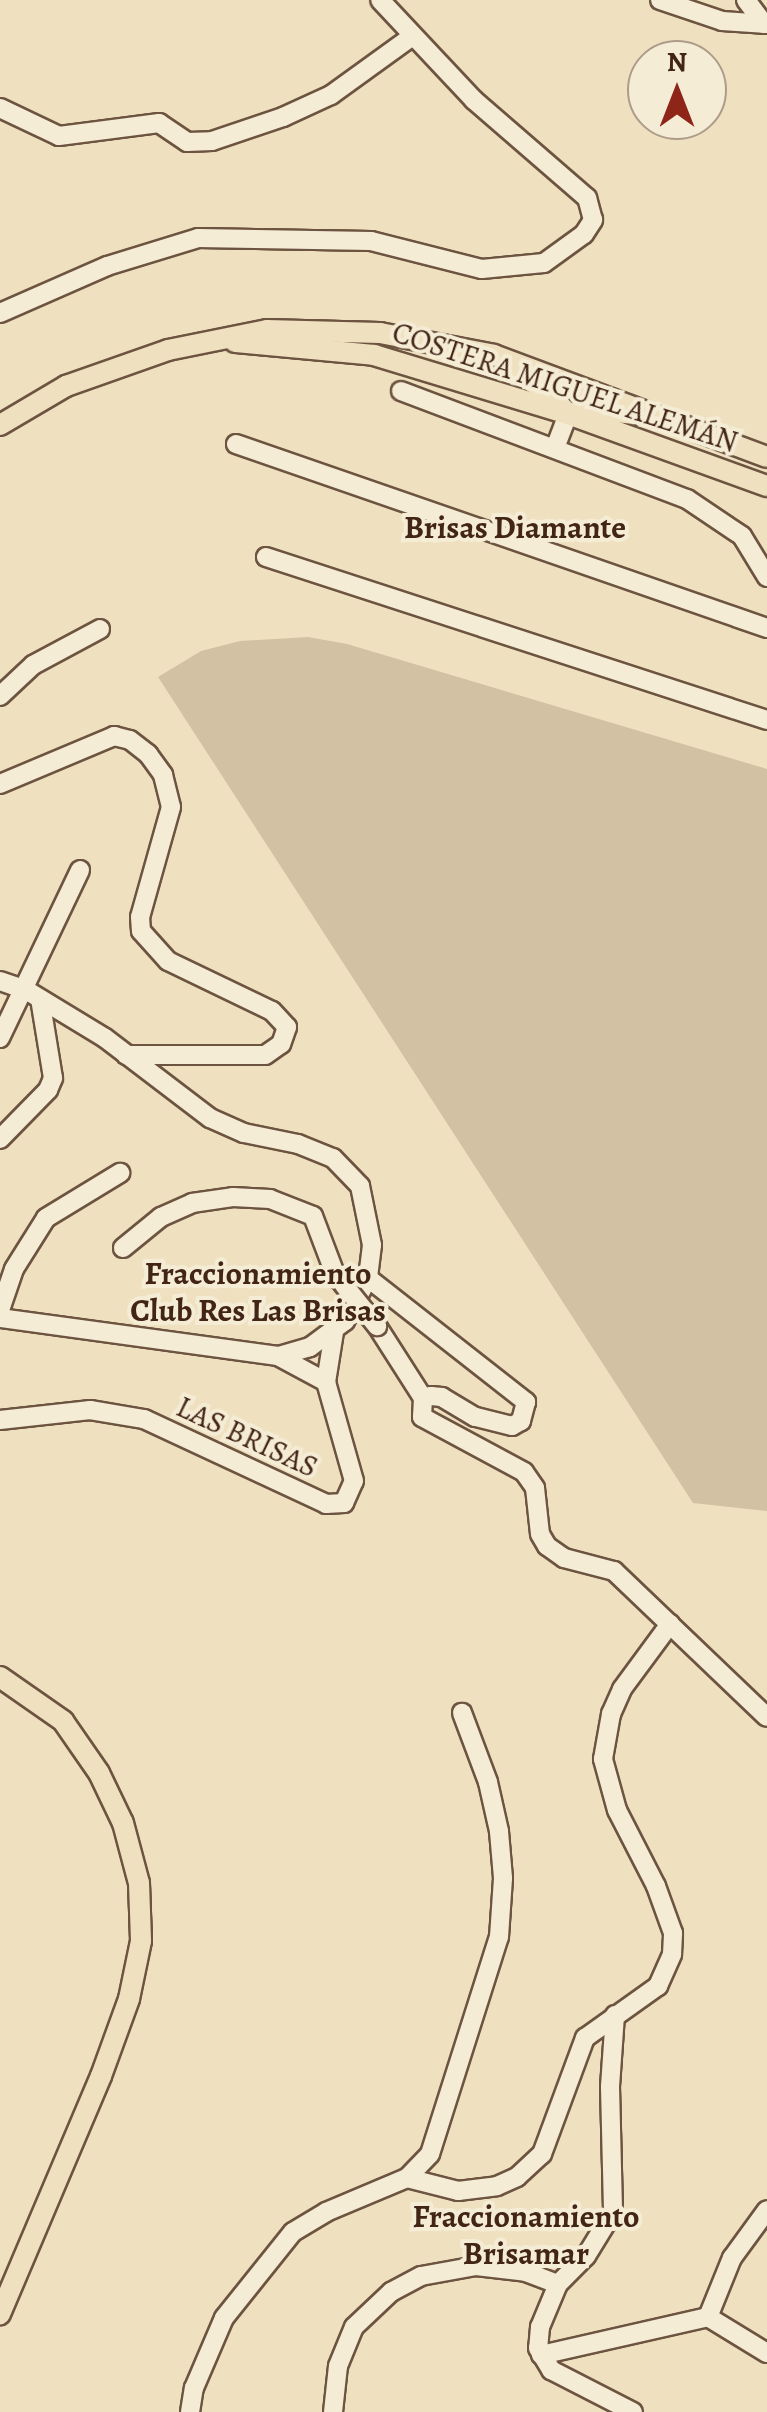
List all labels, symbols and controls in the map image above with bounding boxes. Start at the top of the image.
north arrow [627,40,727,140]
text: N [667,43,687,81]
street label: COSTERA MIGUEL ALEMÁN [388,314,742,460]
district label: Brisas Diamante [404,508,626,546]
district label: Fraccionamiento Club Res Las Brisas [130,1255,386,1330]
street label: LAS BRISAS [171,1389,323,1485]
district label: Fraccionamiento Brisamar [412,2198,640,2273]

